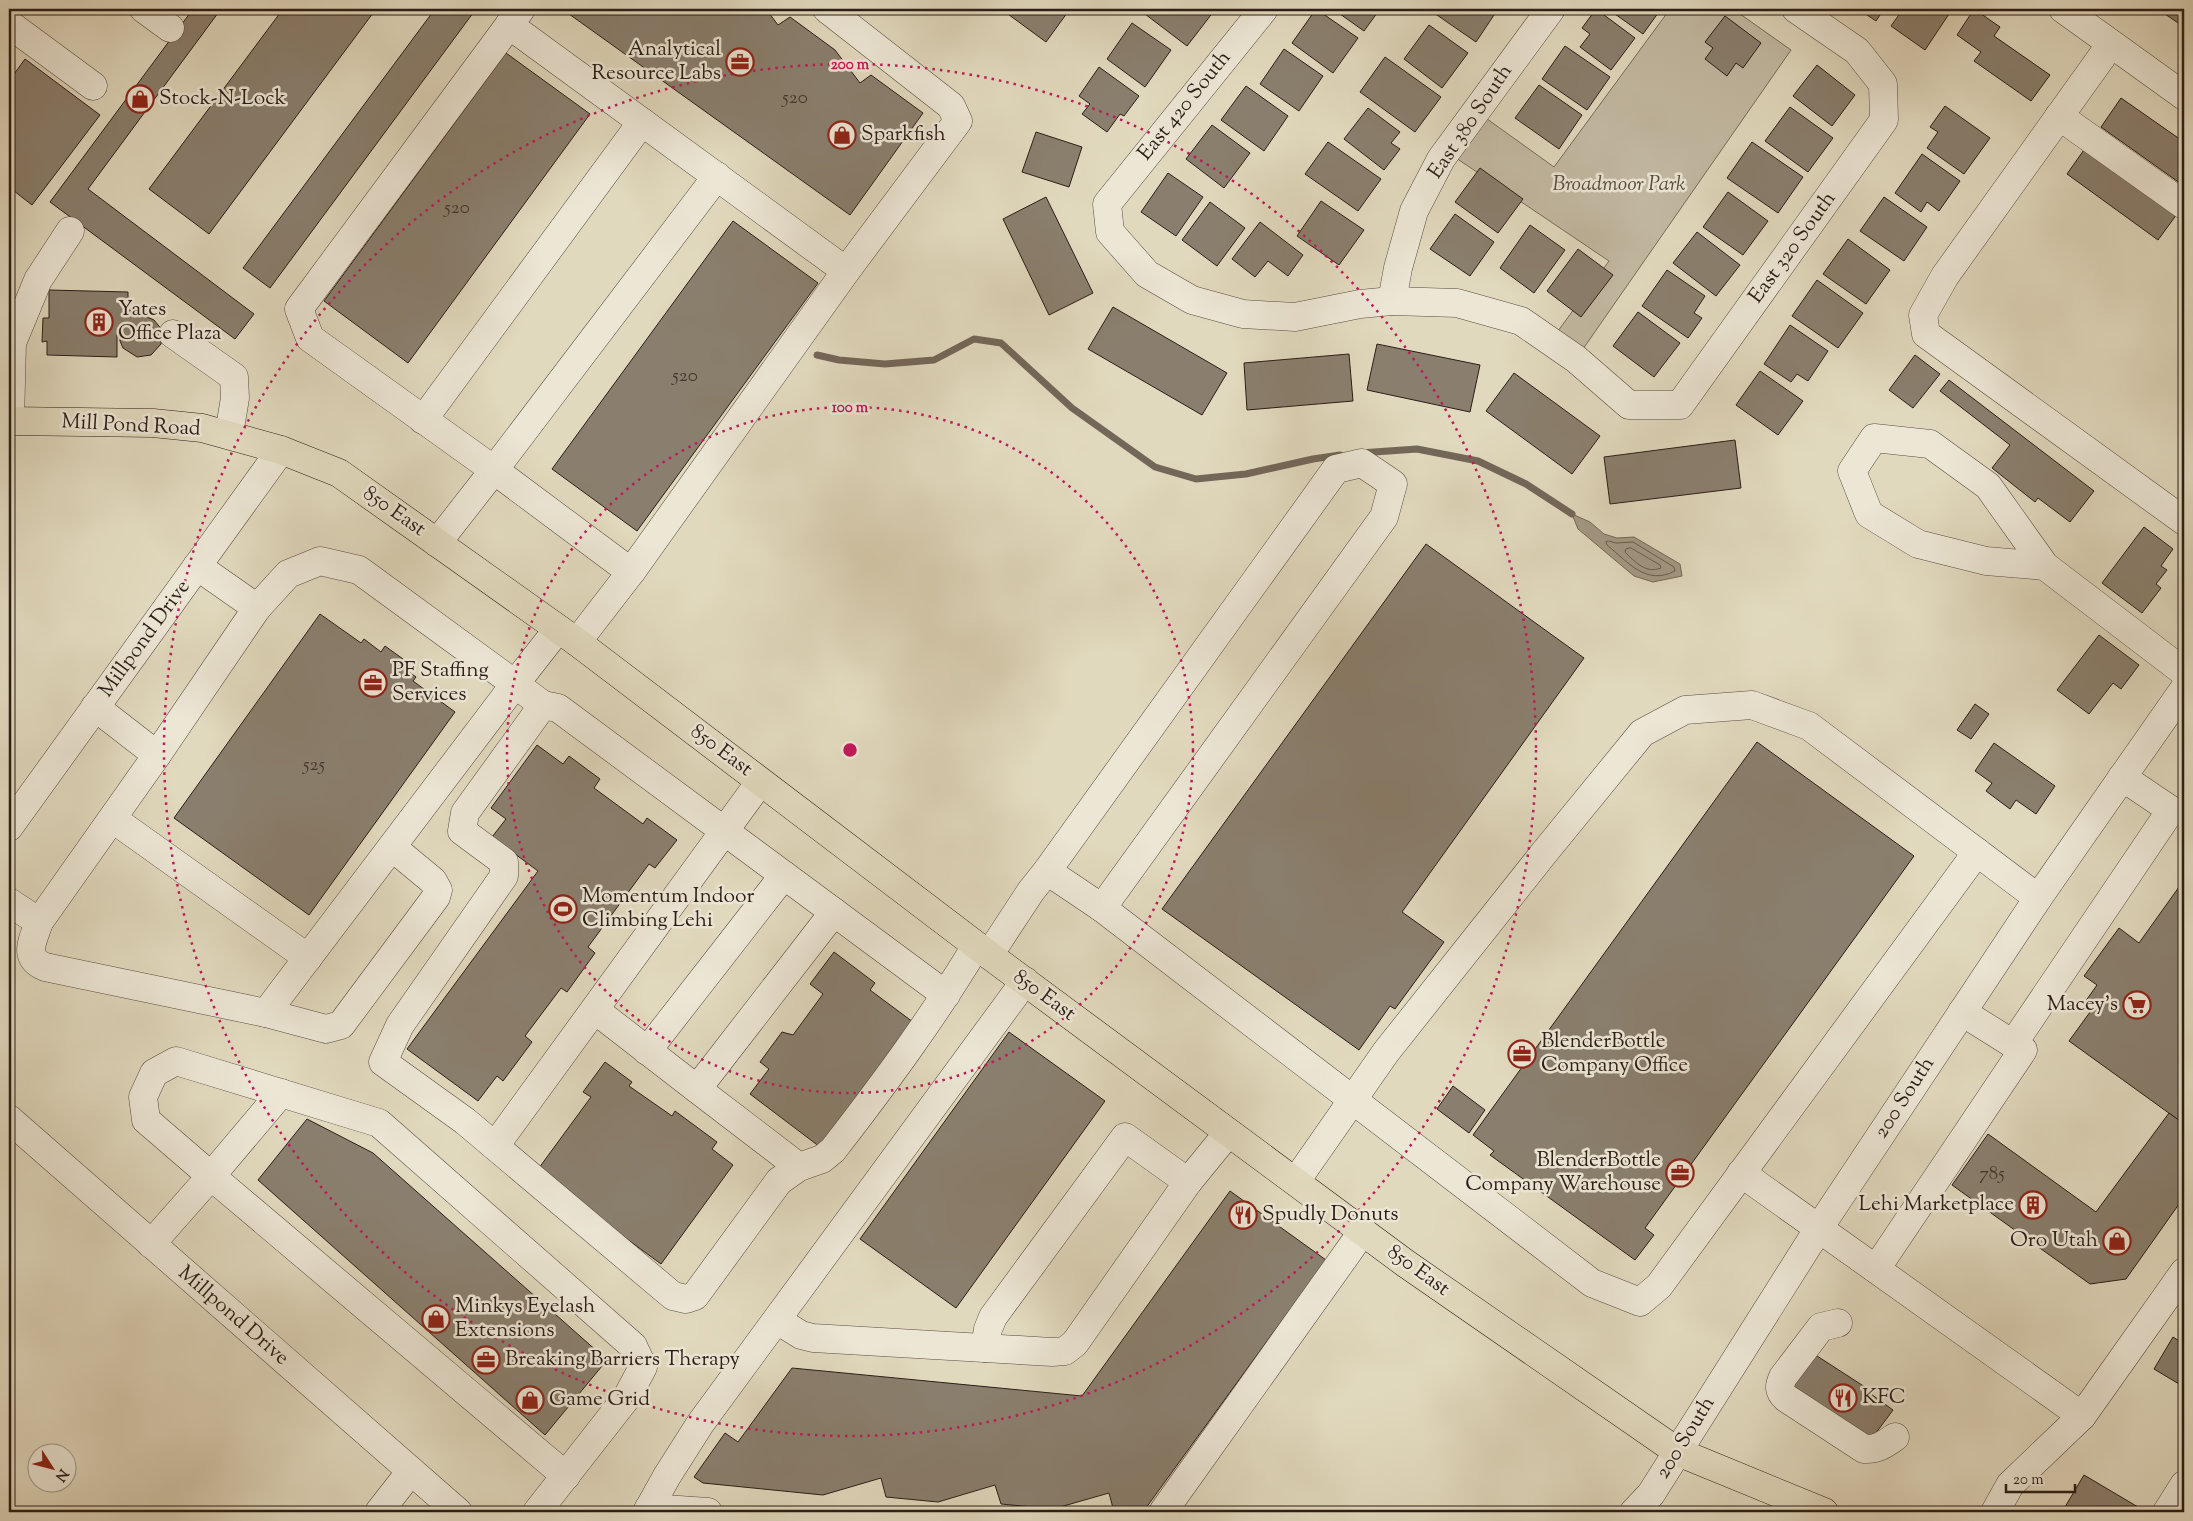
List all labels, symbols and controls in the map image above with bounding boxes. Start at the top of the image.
place label: Analytical Resource Labs [591,35,721,89]
street label: East 420 South [1131,45,1239,167]
office icon: Analytical Resource Labs [725,47,755,77]
text: 200 m [831,55,870,76]
street label: East 380 South [1422,59,1520,185]
shop icon: Stock-N-Lock [125,84,155,114]
place label: Stock-N-Lock [159,84,287,114]
house number: 520 [781,85,808,112]
shop icon: Sparkfish [827,120,857,150]
place label: Sparkfish [861,120,946,150]
park label: Broadmoor Park [1552,170,1686,200]
street label: East 320 South [1742,186,1844,310]
house number: 520 [443,195,470,222]
place label: Yates Office Plaza [118,295,222,349]
building icon: Yates Office Plaza [84,307,114,337]
house number: 520 [671,363,698,390]
text: 100 m [832,398,869,419]
street label: Mill Pond Road [60,407,202,445]
street label: 850 East [356,479,432,545]
street label: Millpond Drive [92,574,198,704]
place label: PF Staffing Services [392,656,489,710]
office icon: PF Staffing Services [358,668,388,698]
street label: 850 East [684,718,758,784]
centre of rings [841,741,859,759]
house number: 525 [302,752,325,779]
place label: Momentum Indoor Climbing Lehi [582,882,754,936]
sports icon: Momentum Indoor Climbing Lehi [548,894,578,924]
street label: 850 East [1006,963,1082,1029]
place label: Macey's [2047,990,2118,1020]
supermarket icon: Macey's [2122,990,2152,1020]
place label: BlenderBottle Company Office [1541,1027,1688,1081]
office icon: BlenderBottle Company Office [1507,1039,1537,1069]
street label: 200 South [1867,1051,1943,1145]
place label: BlenderBottle Company Warehouse [1465,1146,1661,1200]
office icon: BlenderBottle Company Warehouse [1665,1158,1695,1188]
house number: 785 [1979,1161,2005,1188]
place label: Lehi Marketplace [1858,1190,2014,1220]
building icon: Lehi Marketplace [2018,1190,2048,1220]
restaurant icon: Spudly Donuts [1228,1200,1258,1230]
place label: Spudly Donuts [1262,1200,1399,1230]
place label: Oro Utah [2010,1226,2098,1256]
shop icon: Oro Utah [2102,1226,2132,1256]
street label: 850 East [1380,1238,1456,1304]
street label: Millpond Drive [171,1259,295,1373]
place label: Minkys Eyelash Extensions [455,1292,595,1346]
shop icon: Minkys Eyelash Extensions [421,1304,451,1334]
office icon: Breaking Barriers Therapy [471,1345,501,1375]
place label: Breaking Barriers Therapy [505,1345,741,1375]
restaurant icon: KFC [1828,1383,1858,1413]
place label: KFC [1862,1383,1906,1413]
shop icon: Game Grid [515,1385,545,1415]
place label: Game Grid [549,1385,650,1415]
street label: 200 South [1649,1391,1723,1485]
north arrow [28,1444,78,1494]
scale bar [2006,1461,2074,1493]
text: N [50,1464,72,1485]
text: 20 m [2013,1470,2044,1491]

